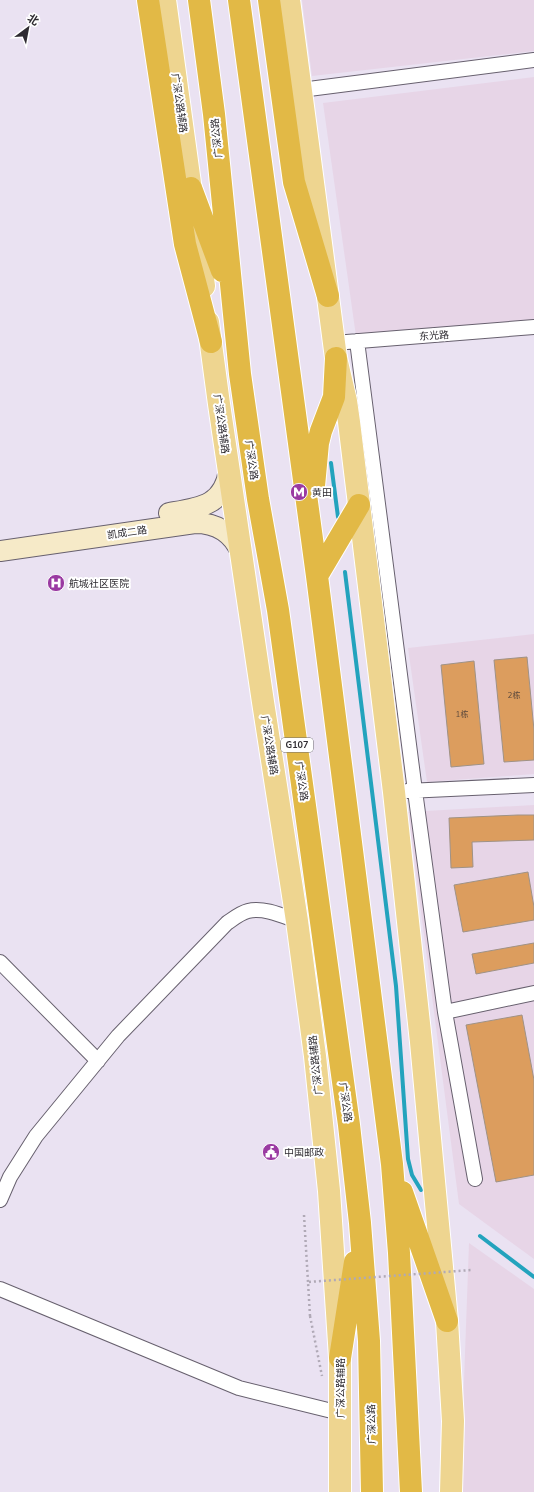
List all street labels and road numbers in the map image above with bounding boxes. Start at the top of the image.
street label: 广深公路辅路 [168,72,190,134]
street label: 广深公路 [208,117,226,159]
street label: 东光路 [419,328,450,344]
street label: 广深公路辅路 [210,393,232,455]
street label: 广深公路 [241,439,261,481]
street label: 凯成二路 [106,523,148,543]
street label: 广深公路辅路 [257,714,281,776]
road number: G107 [281,738,313,752]
street label: 广深公路 [291,760,311,802]
street label: 广深公路辅路 [306,1034,326,1095]
street label: 广深公路 [335,1081,355,1123]
street label: 广深公路辅路 [334,1358,348,1418]
street label: 广深公路 [365,1404,379,1444]

